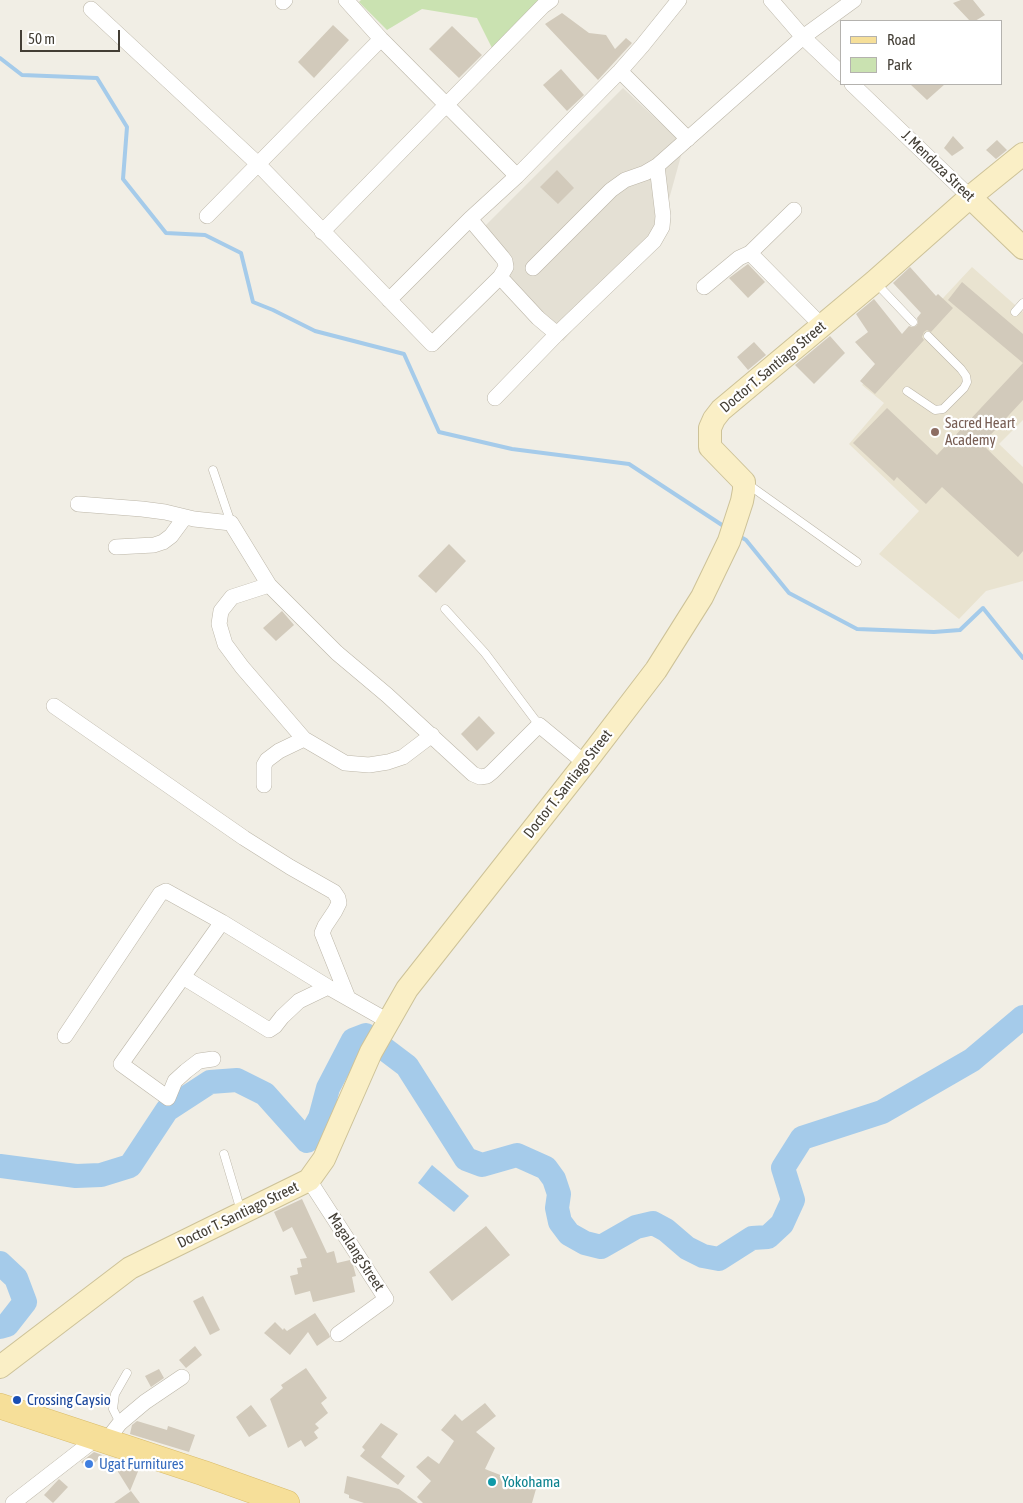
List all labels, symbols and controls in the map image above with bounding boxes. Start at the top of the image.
scale bar [22,20,122,52]
legend [840,20,1003,85]
text: 50 m [28,30,55,47]
text: Road [887,31,916,48]
text: Park [887,56,912,73]
street label: J. Mendoza Street [898,127,978,205]
street label: Doctor T. Santiago Street [716,317,830,417]
place label: Sacred Heart Academy [945,414,1015,449]
marker: Sacred Heart Academy [929,426,941,438]
street label: Doctor T. Santiago Street [520,726,616,842]
street label: Doctor T. Santiago Street [174,1178,302,1252]
street label: Magalang Street [324,1209,388,1295]
place label: Crossing Caysio [27,1391,111,1409]
marker: Crossing Caysio [11,1394,23,1406]
place label: Ugat Furnitures [99,1455,184,1473]
marker: Ugat Furnitures [83,1458,95,1470]
place label: Yokohama [502,1473,560,1491]
marker: Yokohama [486,1476,498,1488]

